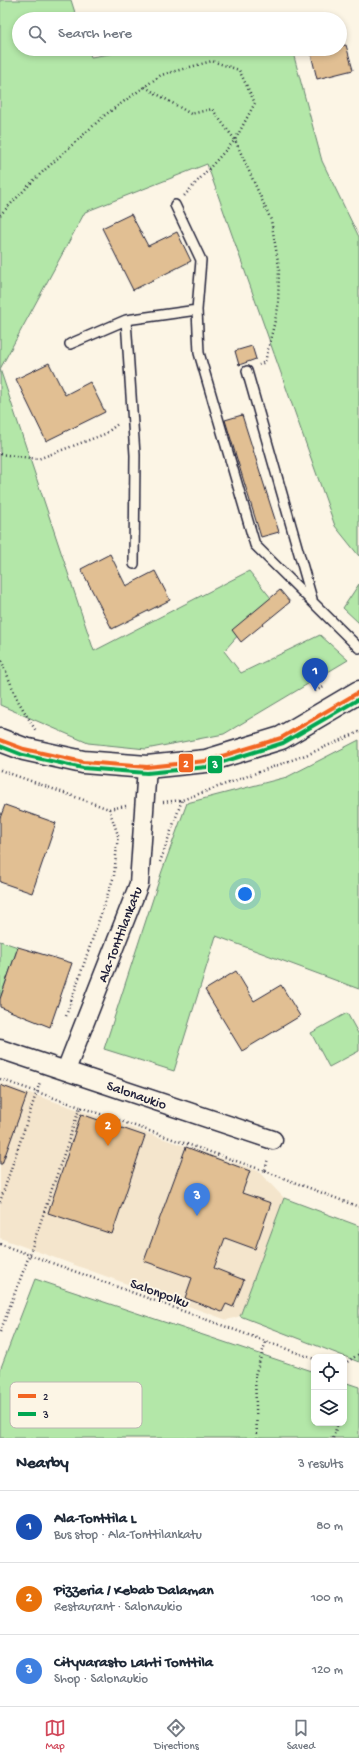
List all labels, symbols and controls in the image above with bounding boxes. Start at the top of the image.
search box [12,12,347,56]
icon: search [26,23,48,45]
text: Search here [58,25,132,43]
pin: 1 [302,658,328,691]
line badge: 2 [178,753,194,773]
line badge: 3 [207,755,223,774]
text: 2 [183,759,189,771]
text: 3 [211,760,218,772]
street label: Ala-Tonttilankatu [95,884,148,985]
your location [235,884,255,904]
street label: Salonaukio [104,1078,168,1115]
pin: 2 [95,1113,121,1146]
pin: 3 [184,1183,210,1216]
street label: Salonpolku [127,1276,191,1313]
map controls [311,1354,347,1426]
button: locate [311,1354,347,1390]
legend [10,1382,142,1428]
button: layers [311,1390,347,1426]
text: 2 [43,1392,49,1404]
text: 3 [42,1410,49,1422]
text: Nearby [16,1454,69,1474]
text: 3 results [298,1457,343,1472]
text: Ala-Tonttila L [54,1510,136,1528]
text: 1 [26,1519,32,1534]
text: 80 m [316,1519,343,1534]
text: Bus stop · Ala-Tonttilankatu [54,1528,202,1543]
text: Pizzeria / Kebab Dalaman [54,1582,214,1600]
text: 2 [26,1591,32,1606]
text: 100 m [311,1591,343,1606]
text: Restaurant · Salonaukio [54,1600,182,1615]
text: Cityvarasto Lahti Tonttila [54,1654,213,1672]
text: 3 [26,1663,32,1678]
text: 120 m [312,1663,343,1678]
text: Shop · Salonaukio [54,1672,148,1687]
tab: Map [44,1717,66,1753]
tab: Directions [154,1717,199,1753]
tab: Saved [287,1717,315,1753]

